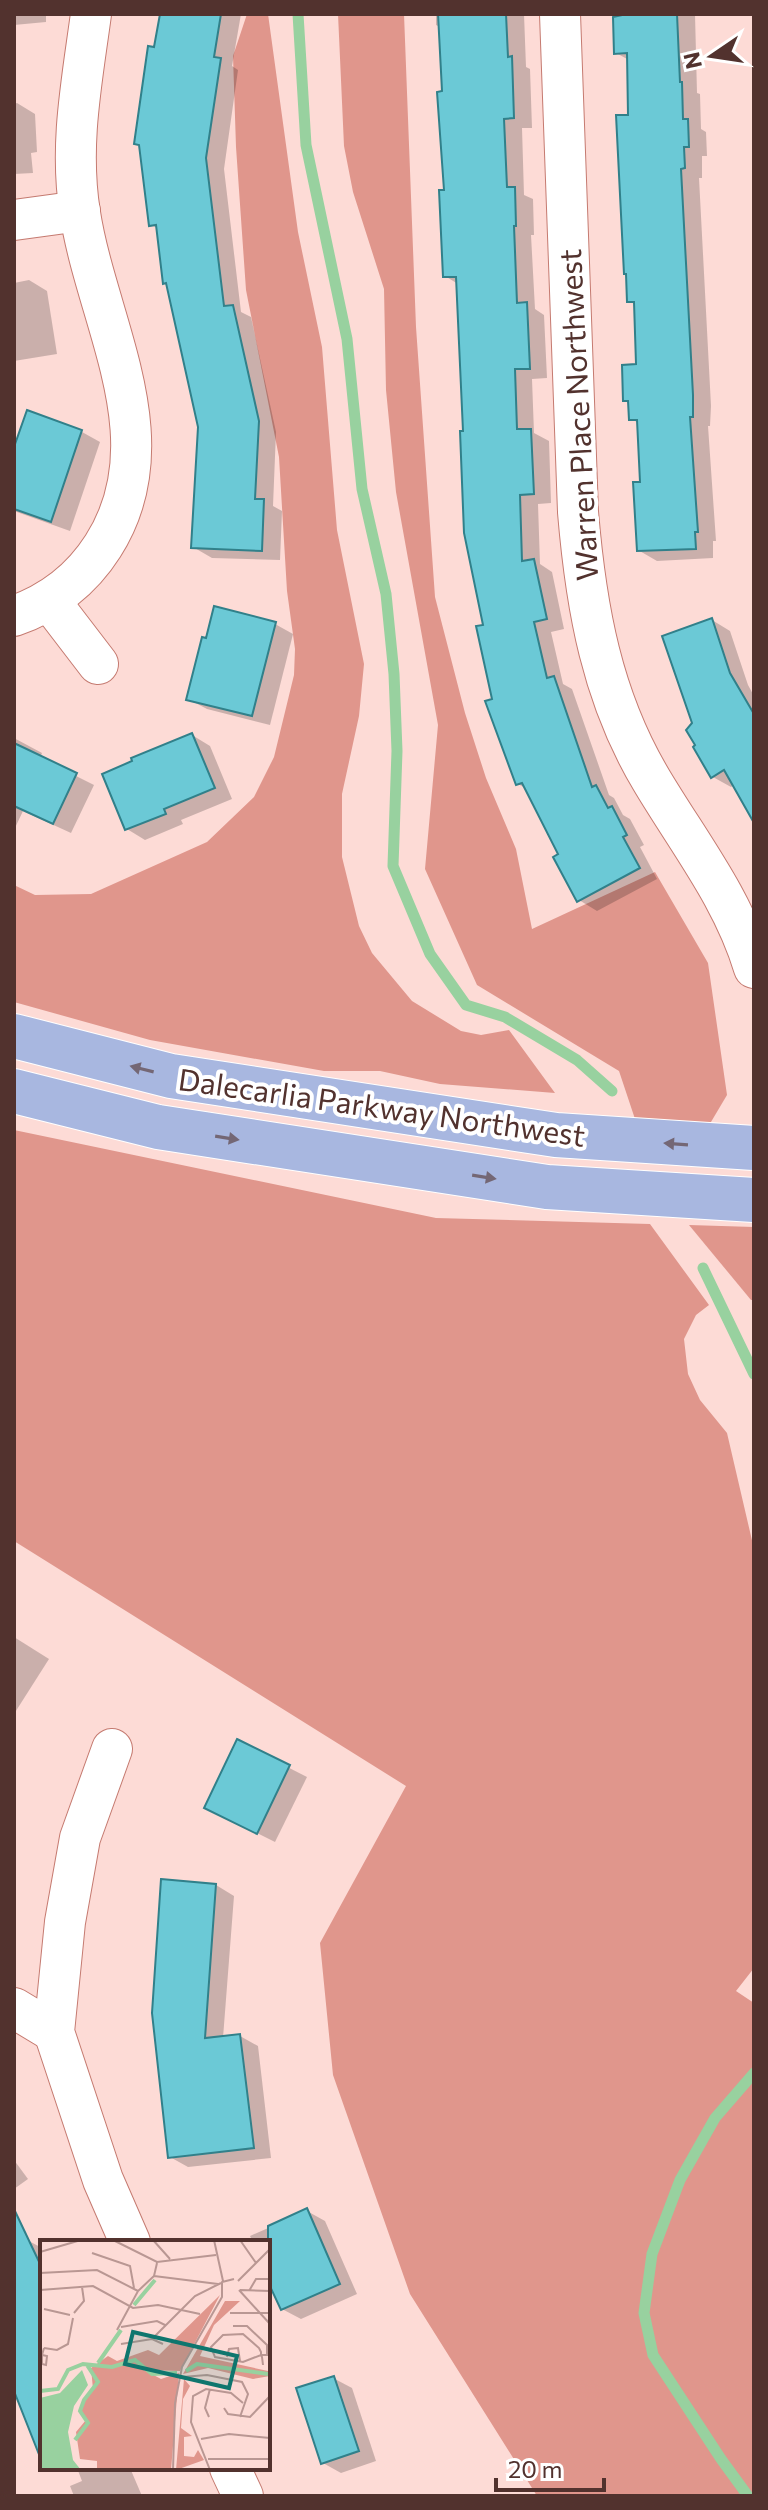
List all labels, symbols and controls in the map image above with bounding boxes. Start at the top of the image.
north arrow [672,16,752,96]
text: N [677,50,707,72]
street label: Warren Place Northwest [550,248,604,582]
street label: Dalecarlia Parkway Northwest [176,1059,588,1153]
one-way arrow [129,1062,154,1075]
one-way arrow [214,1132,239,1145]
one-way arrow [663,1137,688,1150]
one-way arrow [471,1171,496,1184]
inset map [40,2240,270,2470]
scale bar [496,2442,604,2492]
text: 20 m [508,2454,562,2483]

